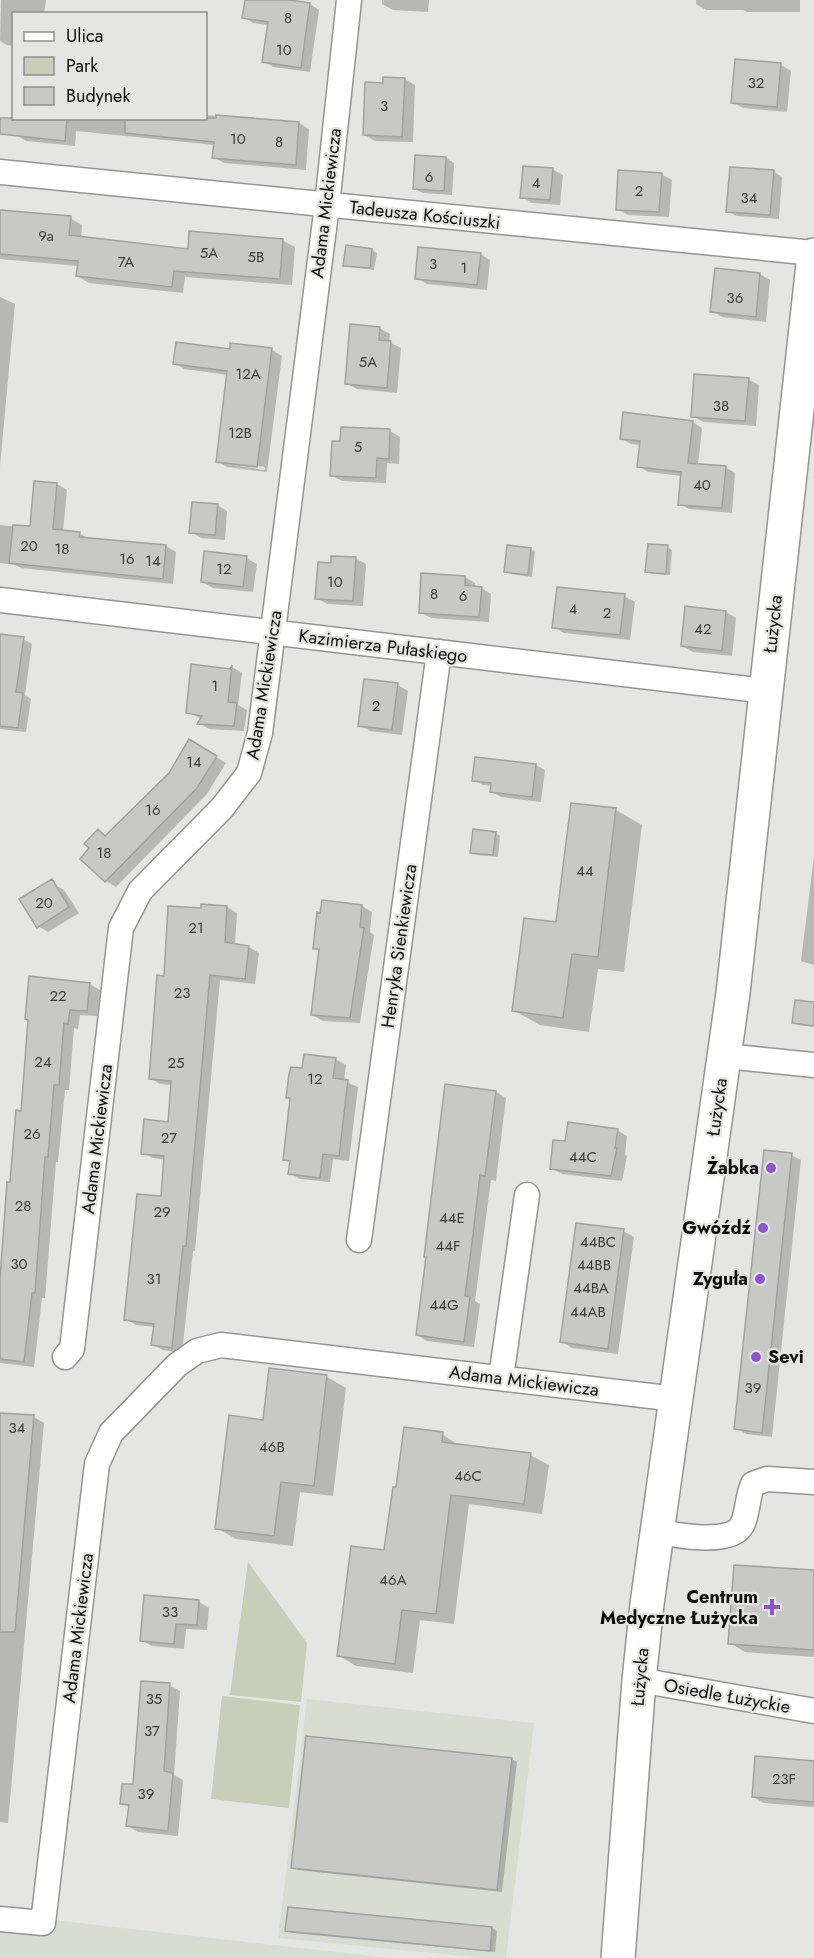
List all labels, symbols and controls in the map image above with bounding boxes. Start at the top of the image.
house number: 8 [284,7,292,29]
legend [12,12,207,120]
text: Ulica [66,23,103,49]
house number: 10 [276,39,292,61]
text: Park [66,53,98,79]
house number: 32 [748,72,764,94]
text: Budynek [66,83,130,109]
house number: 3 [380,95,388,117]
street label: Adama Mickiewicza [304,127,348,279]
house number: 10 [230,128,246,150]
house number: 8 [275,131,283,153]
house number: 6 [425,166,433,188]
house number: 4 [532,172,541,194]
house number: 2 [635,180,643,202]
house number: 34 [741,187,758,209]
street label: Tadeusza Kościuszki [348,194,502,236]
house number: 9a [38,225,54,247]
house number: 5A [200,242,218,264]
house number: 5B [248,246,264,268]
house number: 7A [118,251,134,273]
house number: 3 [429,253,437,275]
house number: 1 [461,257,467,279]
house number: 36 [727,287,743,309]
house number: 5A [359,351,377,373]
house number: 12A [235,363,261,385]
house number: 38 [713,395,729,417]
house number: 12B [228,422,252,444]
house number: 5 [354,436,362,458]
house number: 40 [693,474,711,496]
house number: 20 [20,535,38,557]
house number: 18 [55,538,69,560]
house number: 16 [119,548,135,570]
house number: 14 [145,550,161,572]
house number: 12 [216,558,232,580]
house number: 10 [327,571,343,593]
house number: 8 [430,583,438,605]
house number: 6 [459,585,467,607]
street label: Łużycka [757,594,789,655]
house number: 4 [569,598,578,620]
house number: 2 [603,602,611,624]
street label: Adama Mickiewicza [239,608,289,762]
house number: 42 [694,618,712,640]
street label: Kazimierza Pułaskiego [297,623,469,669]
house number: 1 [212,675,218,697]
house number: 2 [372,695,380,717]
house number: 14 [186,751,202,773]
house number: 16 [145,799,161,821]
house number: 18 [97,842,111,864]
house number: 44 [576,860,594,882]
street label: Henryka Sienkiewicza [375,862,423,1030]
house number: 20 [35,892,53,914]
house number: 21 [188,917,204,939]
house number: 23 [174,982,190,1004]
house number: 22 [49,985,67,1007]
house number: 24 [34,1051,52,1073]
house number: 25 [168,1052,185,1074]
street label: Adama Mickiewicza [75,1063,119,1215]
house number: 12 [307,1068,323,1090]
street label: Łużycka [700,1076,734,1139]
house number: 26 [23,1123,41,1145]
house number: 27 [161,1127,177,1149]
house number: 44C [569,1146,597,1168]
place label: Żabka [707,1155,759,1181]
marker: Żabka [764,1161,778,1175]
house number: 28 [15,1195,31,1217]
house number: 29 [153,1201,171,1223]
house number: 44E [439,1207,465,1229]
place label: Gwóźdź [682,1215,752,1241]
marker: Gwóźdź [756,1221,770,1235]
house number: 44BC [580,1231,616,1253]
house number: 44F [436,1235,461,1257]
house number: 30 [10,1253,28,1275]
house number: 44BB [577,1254,611,1276]
place label: Zyguła [693,1266,748,1292]
house number: 31 [147,1268,161,1290]
marker: Zyguła [753,1272,767,1286]
house number: 44BA [573,1277,609,1299]
house number: 44G [429,1294,459,1316]
house number: 44AB [570,1301,606,1323]
place label: Sevi [768,1344,804,1370]
marker: Sevi [749,1350,763,1364]
street label: Adama Mickiewicza [448,1359,600,1403]
house number: 39 [745,1377,761,1399]
house number: 34 [9,1417,26,1439]
house number: 46B [259,1436,285,1458]
house number: 46C [454,1465,482,1487]
street label: Adama Mickiewicza [56,1552,100,1704]
house number: 46A [379,1569,407,1591]
place label: Centrum Medyczne Łużycka [600,1584,758,1631]
marker: Centrum Medyczne Łużycka [763,1598,781,1616]
house number: 33 [162,1601,178,1623]
street label: Łużycka [624,1647,655,1708]
street label: Osiedle Łużyckie [662,1672,792,1720]
house number: 35 [146,1688,162,1710]
house number: 37 [144,1720,160,1742]
house number: 23F [772,1768,796,1790]
house number: 39 [138,1783,154,1805]

